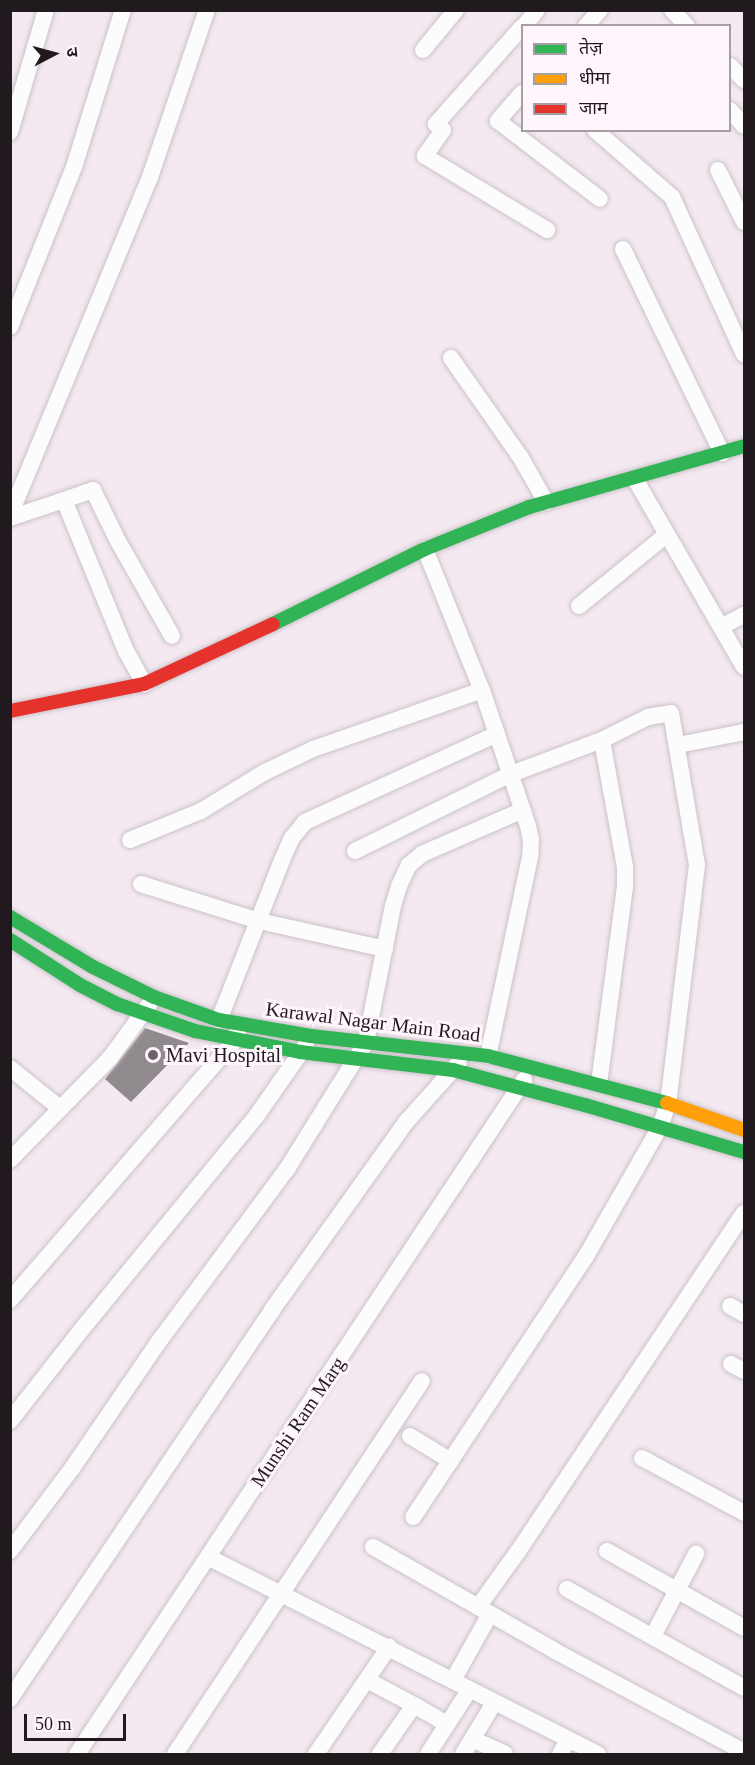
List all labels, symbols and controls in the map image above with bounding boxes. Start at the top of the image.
north arrow [24,24,84,84]
legend [521,24,731,132]
text: तेज़ [579,38,603,58]
text: उ [63,47,81,58]
text: धीमा [579,68,610,88]
text: जाम [579,98,608,118]
street label: Karawal Nagar Main Road [264,997,482,1047]
place label: Mavi Hospital [166,1043,281,1067]
marker: Mavi Hospital [144,1046,162,1064]
street label: Munshi Ram Marg [246,1352,350,1492]
scale bar [27,1702,129,1740]
text: 50 m [35,1714,72,1734]

